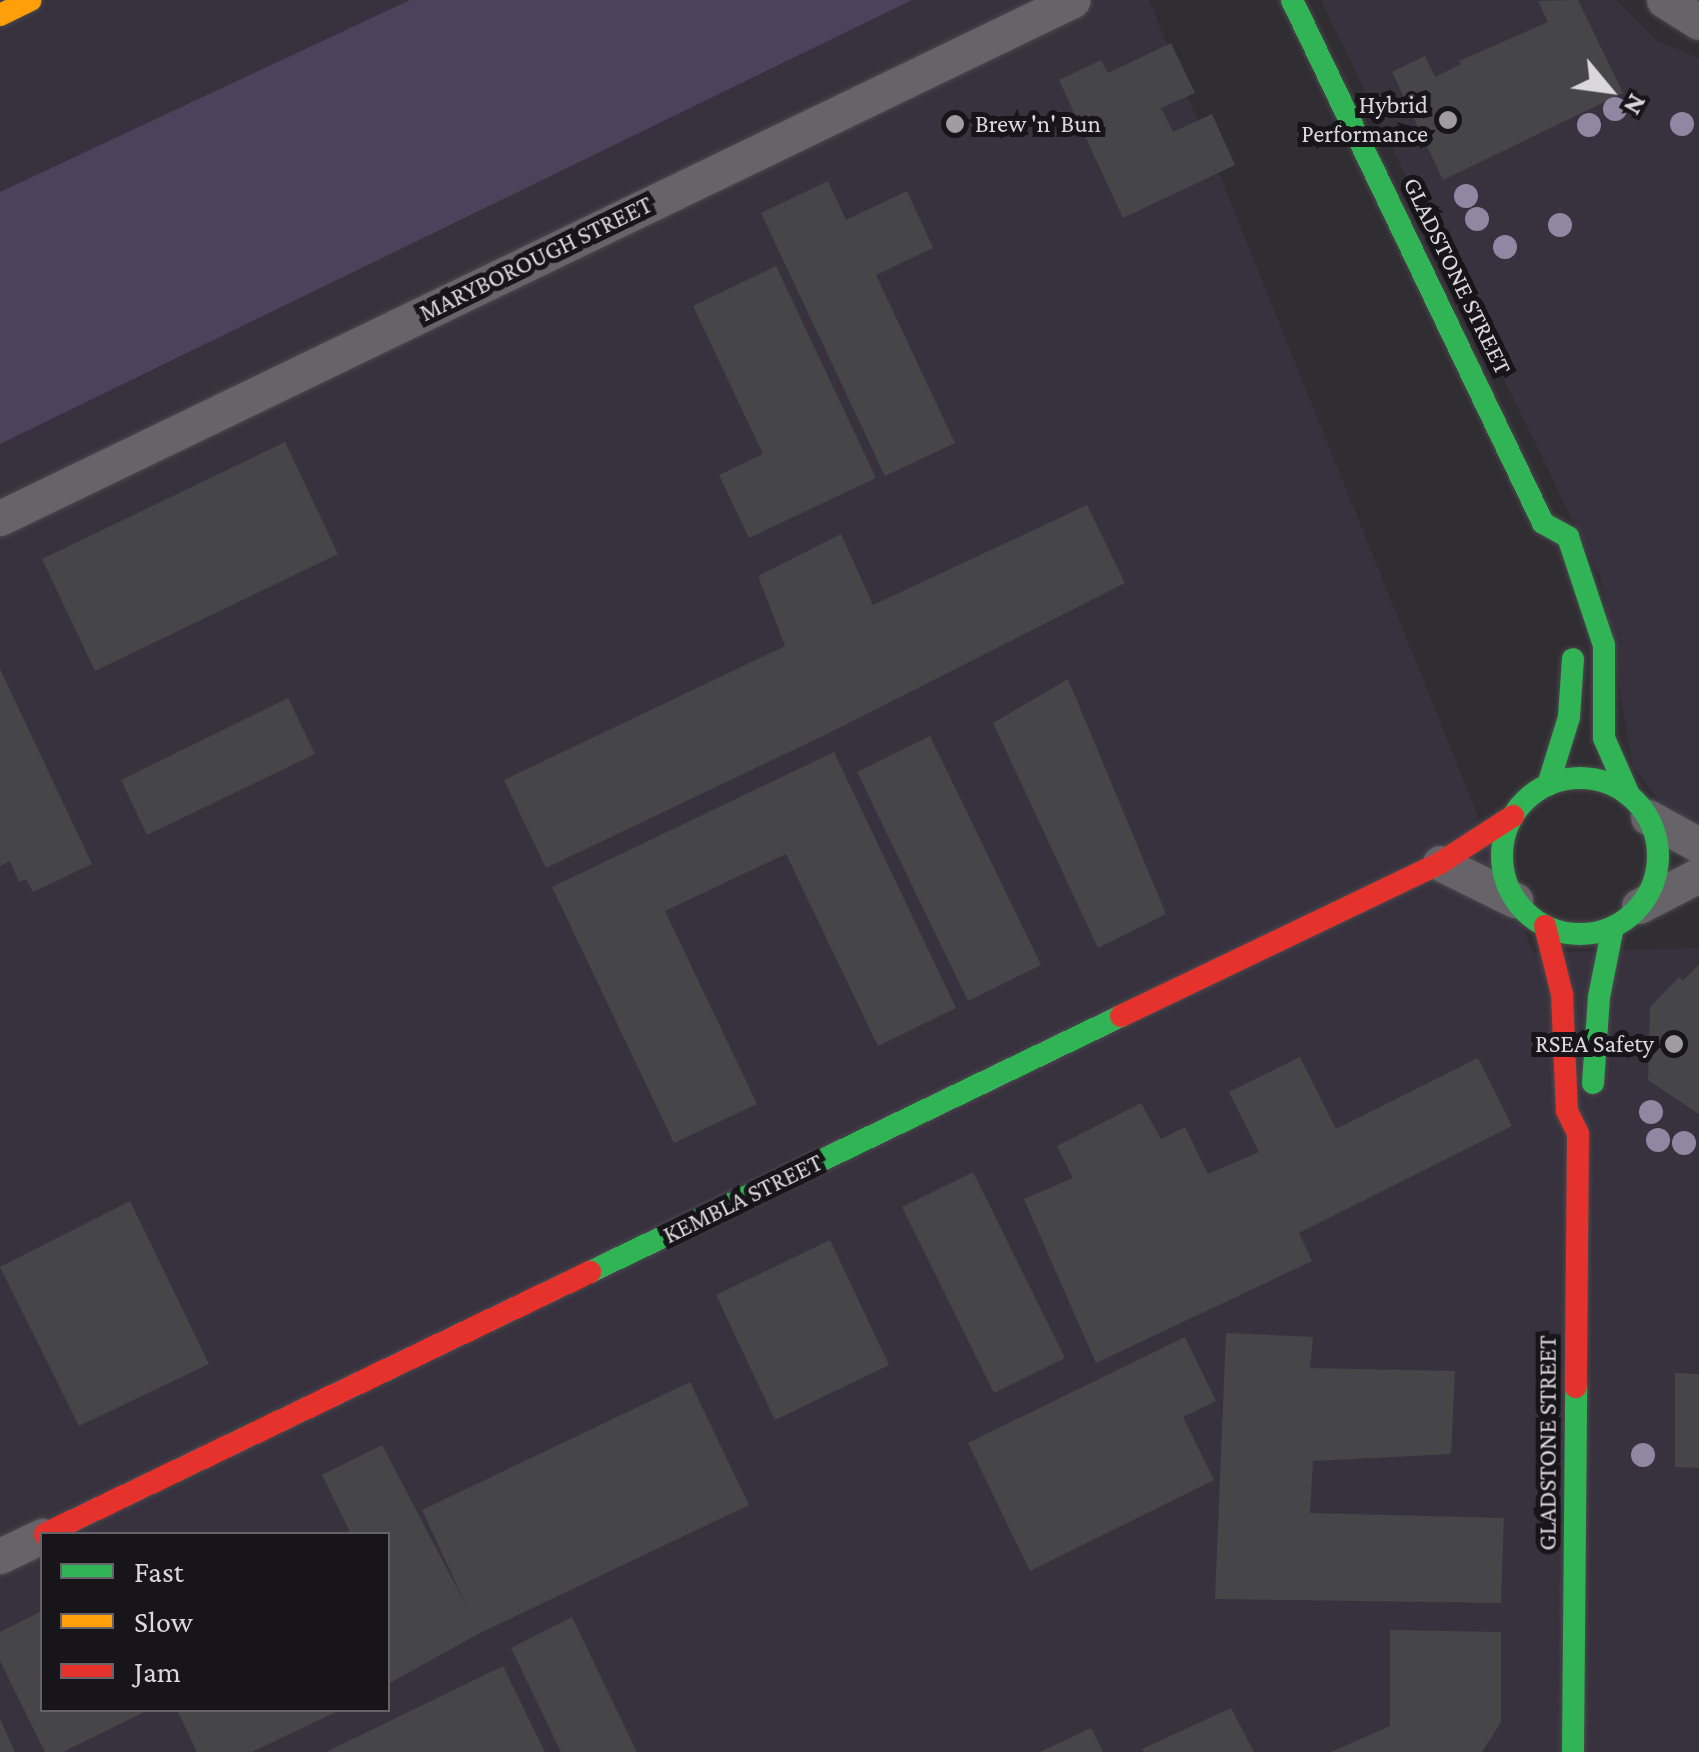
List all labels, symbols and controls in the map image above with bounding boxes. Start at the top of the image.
north arrow [1559,40,1659,140]
text: N [1617,89,1654,121]
place label: Hybrid Performance [1301,91,1428,150]
place label: Brew 'n' Bun [975,109,1101,139]
marker: Hybrid Performance [1437,109,1459,131]
marker: Brew 'n' Bun [944,113,966,135]
street label: GLADSTONE STREET [1396,173,1518,379]
street label: MARYBOROUGH STREET [415,190,657,328]
place label: RSEA Safety [1535,1029,1654,1059]
marker: RSEA Safety [1663,1033,1685,1055]
street label: KEMBLA STREET [658,1147,828,1251]
street label: GLADSTONE STREET [1533,1335,1563,1551]
legend [40,1532,390,1712]
text: Fast [134,1555,184,1588]
text: Slow [134,1605,193,1638]
text: Jam [134,1655,181,1688]

